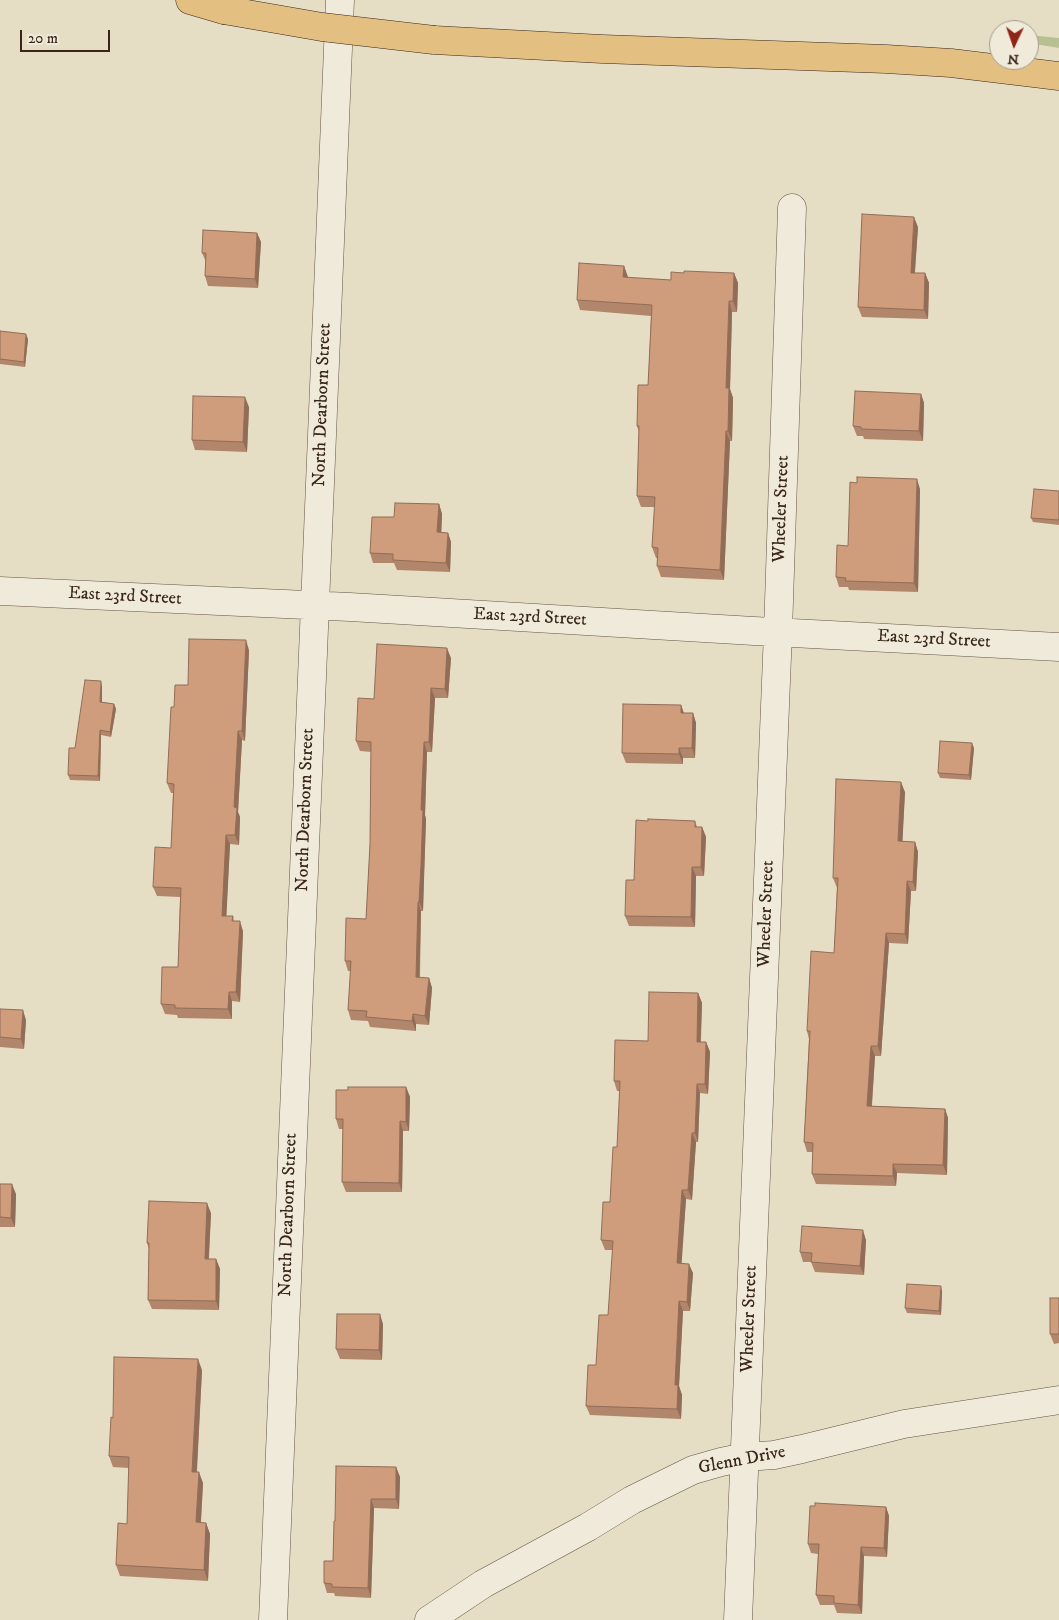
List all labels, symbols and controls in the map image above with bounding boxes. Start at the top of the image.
scale bar [22,20,112,52]
north arrow [989,20,1039,70]
text: 20 m [28,29,58,48]
text: N [1007,50,1019,68]
street label: North Dearborn Street [309,323,337,487]
street label: Wheeler Street [769,455,795,563]
street label: East 23rd Street [68,583,182,611]
street label: East 23rd Street [473,604,587,632]
street label: East 23rd Street [877,626,991,654]
street label: North Dearborn Street [292,728,320,892]
street label: Wheeler Street [754,860,780,968]
street label: North Dearborn Street [275,1133,303,1297]
street label: Wheeler Street [737,1265,763,1373]
street label: Glenn Drive [697,1442,787,1480]

